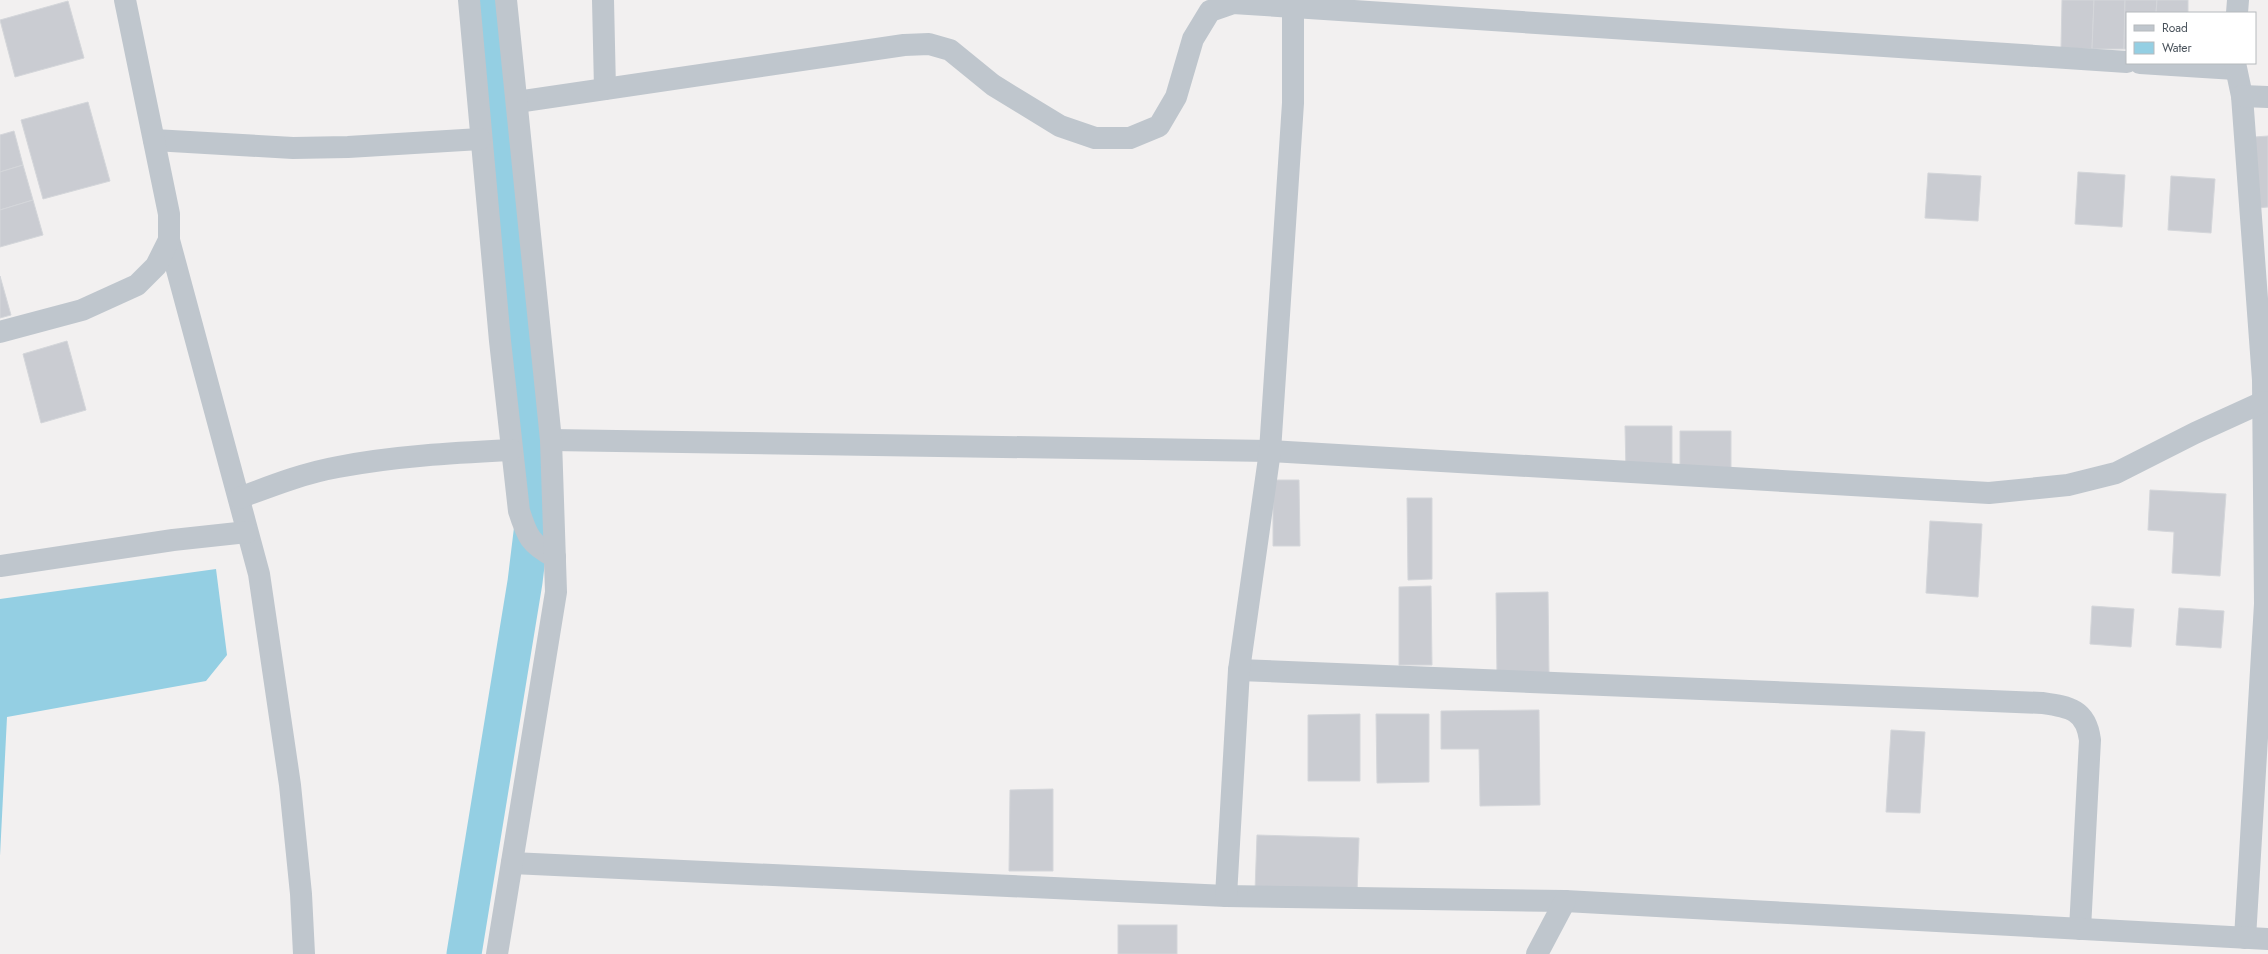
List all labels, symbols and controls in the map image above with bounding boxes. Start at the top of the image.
legend [2126,12,2256,64]
text: Road [2162,19,2188,37]
text: Water [2162,39,2193,57]

